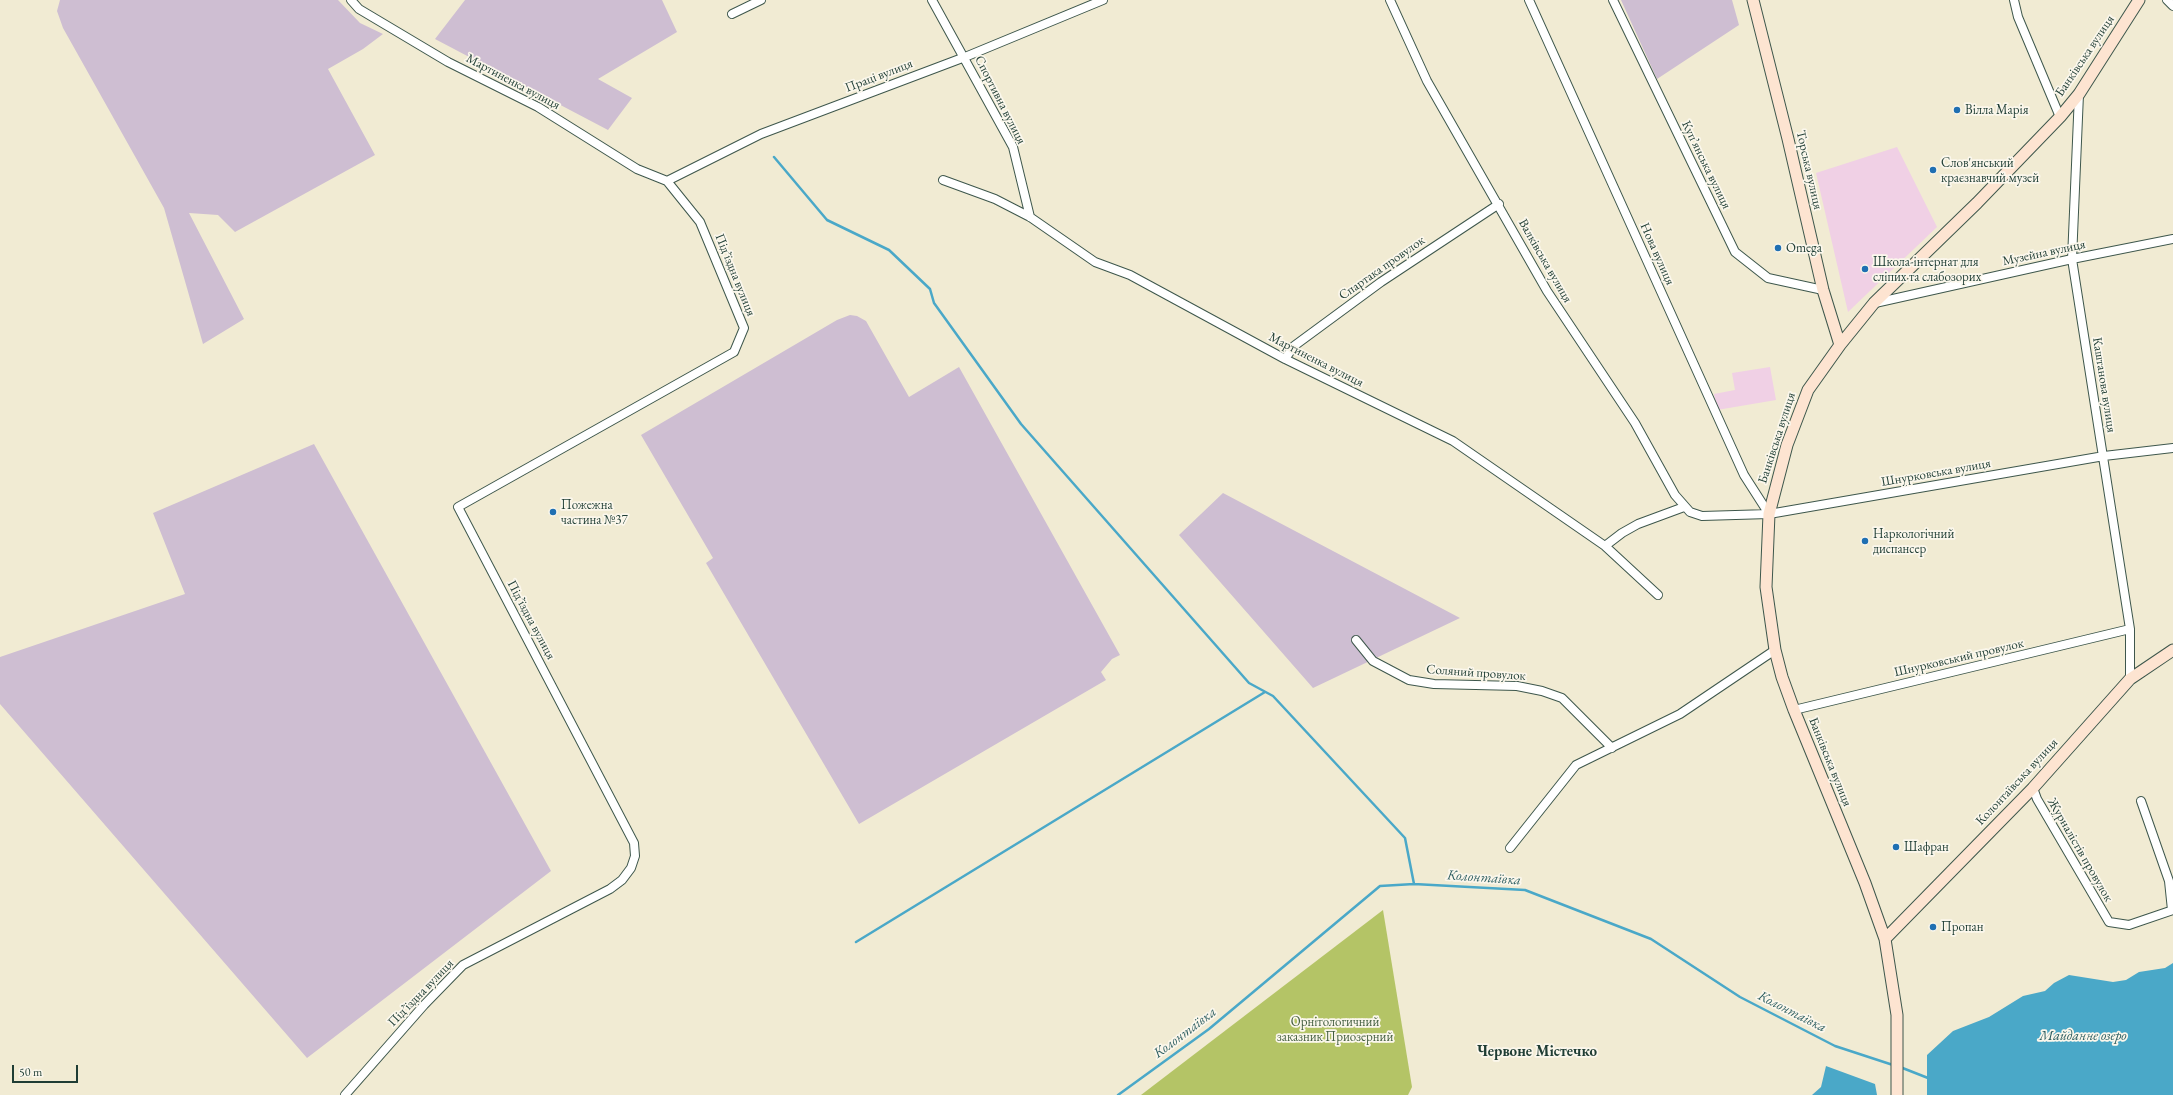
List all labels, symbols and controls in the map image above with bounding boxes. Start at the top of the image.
street label: Банківська вулиця [2052,12,2118,100]
street label: Мартиненка вулиця [463,51,563,113]
street label: Спортивна вулиця [971,53,1029,147]
street label: Праці вулиця [843,56,915,96]
place label: Вілла Марія [1965,102,2028,118]
marker: Вілла Марія [1952,105,1962,115]
street label: Куп’янська вулиця [1678,118,1734,212]
street label: Торська вулиця [1792,129,1826,211]
place label: Слов'янський краєзнавчий музей [1941,155,2039,186]
marker: Слов'янський краєзнавчий музей [1928,165,1938,175]
street label: Валківська вулиця [1515,216,1575,306]
street label: Нова вулиця [1636,220,1678,288]
street label: Під’їздна вулиця [711,231,759,319]
street label: Спартака провулок [1336,233,1428,303]
street label: Музейна вулиця [2001,237,2087,269]
place label: Omega [1786,240,1822,256]
marker: Omega [1773,243,1783,253]
place label: Школа-інтернат для сліпих та слабозорих [1873,254,1981,285]
marker: Школа-інтернат для сліпих та слабозорих [1860,264,1870,274]
street label: Мартиненка вулиця [1266,329,1366,391]
street label: Каштанова вулиця [2089,336,2119,434]
street label: Банківська вулиця [1755,391,1799,485]
street label: Шнурковська вулиця [1880,456,1992,490]
place label: Пожежна частина №37 [561,497,628,528]
marker: Пожежна частина №37 [548,507,558,517]
place label: Наркологічний диспансер [1873,526,1954,557]
marker: Наркологічний диспансер [1860,536,1870,546]
street label: Під’їздна вулиця [504,578,558,662]
street label: Шнурковський провулок [1893,635,2025,681]
street label: Соляний провулок [1426,662,1526,684]
street label: Банківська вулиця [1805,715,1855,809]
street label: Колонтаївська вулиця [1973,735,2061,829]
street label: Журналістів провулок [2044,795,2116,905]
place label: Шафран [1904,839,1949,855]
marker: Шафран [1891,842,1901,852]
water label: Колонтаївка [1446,867,1522,889]
place label: Пропан [1941,919,1983,935]
marker: Пропан [1928,922,1938,932]
street label: Під’їздна вулиця [385,956,457,1030]
water label: Колонтаївка [1755,988,1829,1036]
water label: Колонтаївка [1150,1004,1220,1062]
park label: Орнiтологичний заказник Приозерний [1277,1014,1393,1045]
water label: Майданне озеро [2039,1028,2127,1044]
district label: Червоне Містечко [1477,1043,1597,1061]
scale bar [14,1057,80,1083]
text: 50 m [19,1064,42,1080]

